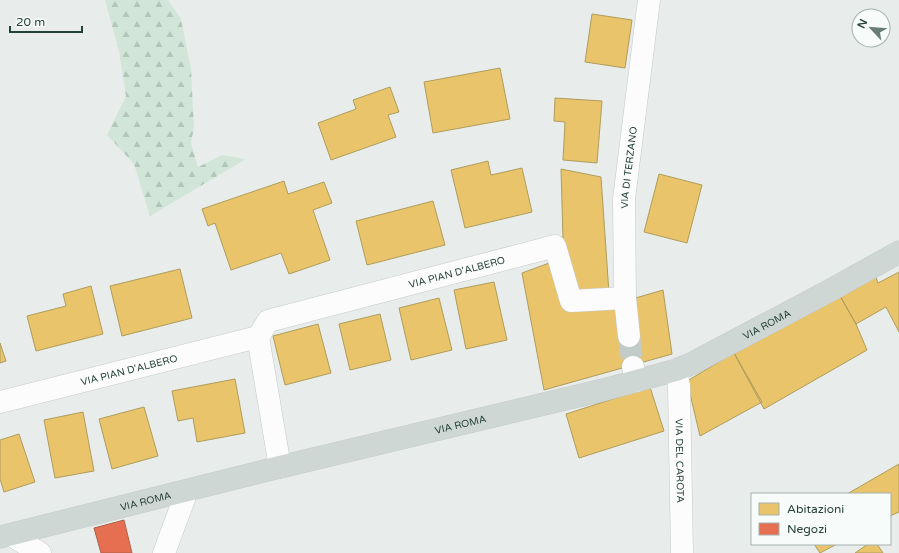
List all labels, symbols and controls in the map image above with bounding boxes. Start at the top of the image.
scale bar [10,8,82,34]
north arrow [851,8,891,48]
text: 20 m [16,15,45,29]
text: N [855,17,870,31]
street label: VIA DI TERZANO [619,126,640,209]
street label: VIA PIAN D'ALBERO [408,254,506,291]
street label: VIA ROMA [741,307,793,342]
street label: VIA PIAN D'ALBERO [80,353,179,388]
street label: VIA ROMA [434,413,487,437]
street label: VIA DEL CAROTA [673,418,686,503]
street label: VIA ROMA [119,489,173,514]
legend [751,493,891,545]
text: Abitazioni [787,502,844,516]
text: Negozi [787,522,827,536]

